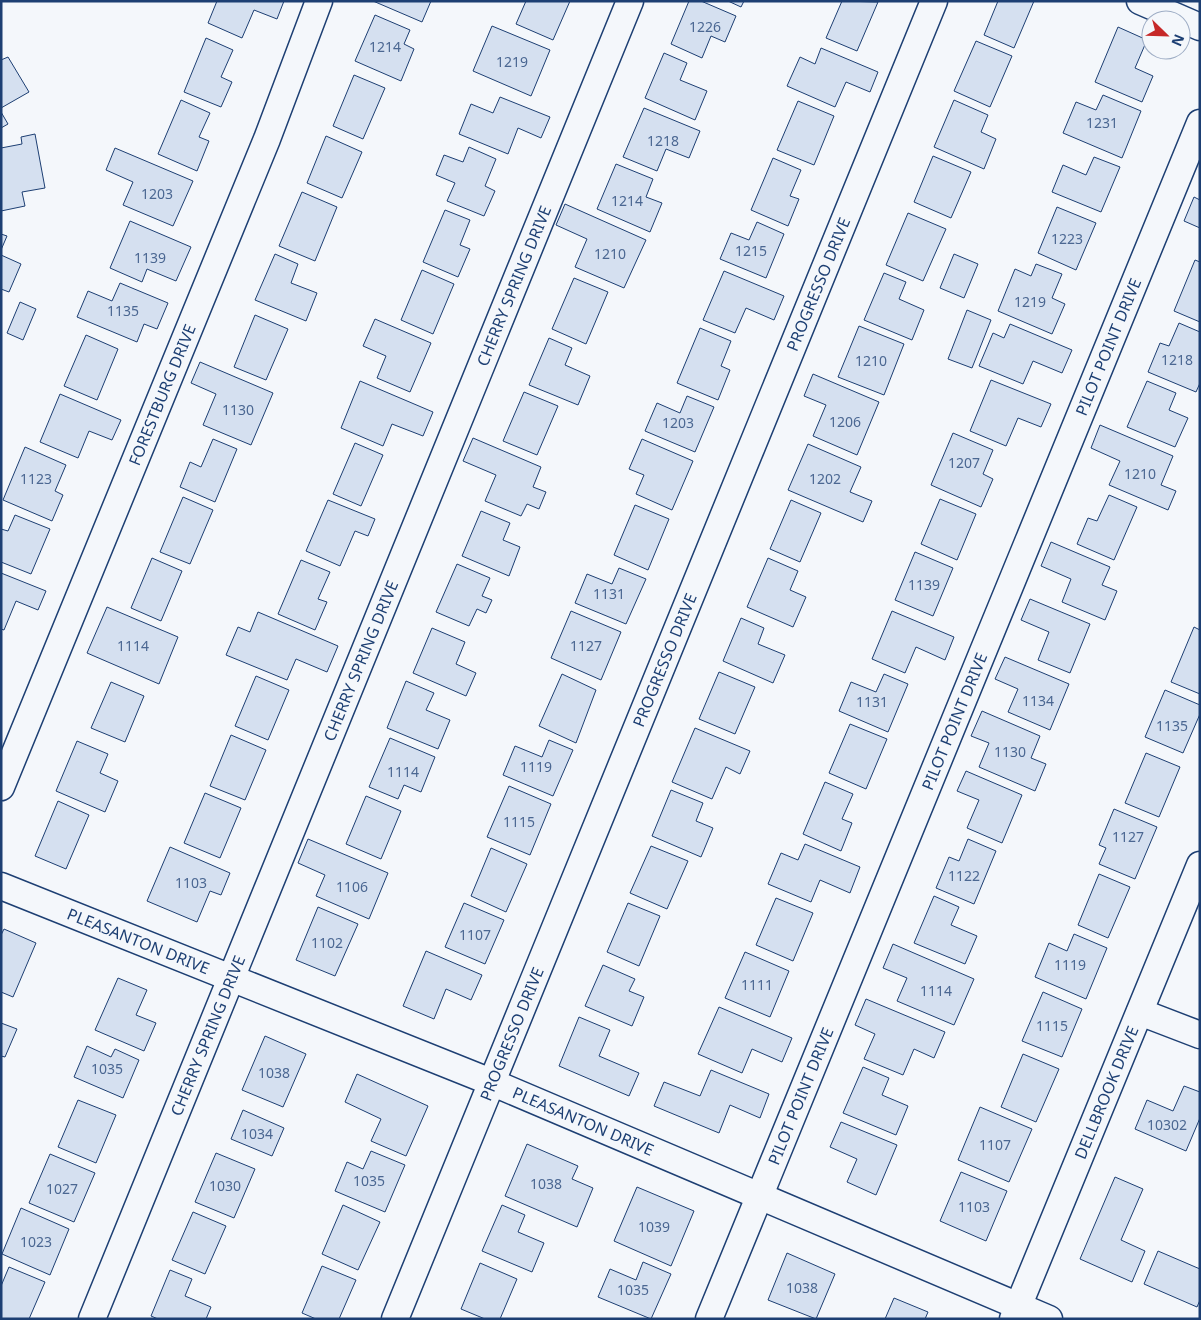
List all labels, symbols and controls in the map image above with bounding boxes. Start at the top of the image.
north arrow [1141,10,1191,60]
house number: 1226 [689,17,721,36]
text: N [1167,31,1189,49]
house number: 1214 [369,37,401,56]
house number: 1219 [496,52,528,71]
house number: 1231 [1086,113,1118,132]
house number: 1218 [647,131,679,150]
house number: 1203 [141,184,173,203]
house number: 1214 [611,191,643,210]
street label: CHERRY SPRING DRIVE [471,202,556,369]
street label: PROGRESSO DRIVE [781,214,855,354]
house number: 1223 [1051,229,1083,248]
house number: 1215 [735,241,767,260]
house number: 1210 [594,244,626,263]
house number: 1139 [134,248,166,267]
street label: PILOT POINT DRIVE [1070,275,1146,419]
house number: 1219 [1014,292,1046,311]
house number: 1135 [107,301,139,320]
street label: FORESTBURG DRIVE [123,321,201,469]
house number: 1218 [1161,350,1193,369]
house number: 1210 [855,351,887,370]
house number: 1130 [222,400,254,419]
house number: 1206 [829,412,861,431]
house number: 1203 [662,413,694,432]
house number: 1207 [948,453,980,472]
house number: 1210 [1124,464,1156,483]
house number: 1123 [20,469,52,488]
house number: 1202 [809,469,841,488]
house number: 1139 [908,575,940,594]
street label: CHERRY SPRING DRIVE [318,577,403,744]
house number: 1131 [593,584,625,603]
street label: PROGRESSO DRIVE [627,590,702,730]
house number: 1114 [117,636,149,655]
house number: 1127 [570,636,602,655]
street label: PILOT POINT DRIVE [916,649,992,793]
house number: 1134 [1022,691,1054,710]
house number: 1131 [856,692,888,711]
house number: 1135 [1156,716,1188,735]
house number: 1130 [994,742,1026,761]
house number: 1119 [520,757,552,776]
house number: 1114 [387,762,419,781]
house number: 1115 [503,812,535,831]
house number: 1127 [1112,827,1144,846]
house number: 1122 [948,866,980,885]
house number: 1103 [175,873,207,892]
house number: 1106 [336,877,368,896]
street label: PLEASANTON DRIVE [64,903,213,979]
house number: 1107 [459,925,491,944]
house number: 1102 [311,933,343,952]
street label: CHERRY SPRING DRIVE [165,952,250,1119]
house number: 1119 [1054,955,1086,974]
street label: PROGRESSO DRIVE [474,964,549,1104]
house number: 1111 [741,975,773,994]
house number: 1114 [920,981,952,1000]
house number: 1115 [1036,1016,1068,1035]
street label: DELLBROOK DRIVE [1069,1022,1144,1162]
street label: PILOT POINT DRIVE [762,1024,839,1168]
house number: 1035 [91,1059,123,1078]
house number: 1038 [258,1063,290,1082]
street label: PLEASANTON DRIVE [509,1081,657,1161]
house number: 10302 [1147,1115,1187,1134]
house number: 1034 [241,1124,273,1143]
house number: 1107 [979,1135,1011,1154]
house number: 1035 [353,1171,385,1190]
house number: 1038 [530,1174,562,1193]
house number: 1030 [209,1176,241,1195]
house number: 1027 [46,1179,78,1198]
house number: 1103 [958,1197,990,1216]
house number: 1039 [638,1217,670,1236]
house number: 1023 [20,1232,52,1251]
house number: 1038 [786,1278,818,1297]
house number: 1035 [617,1280,649,1299]

